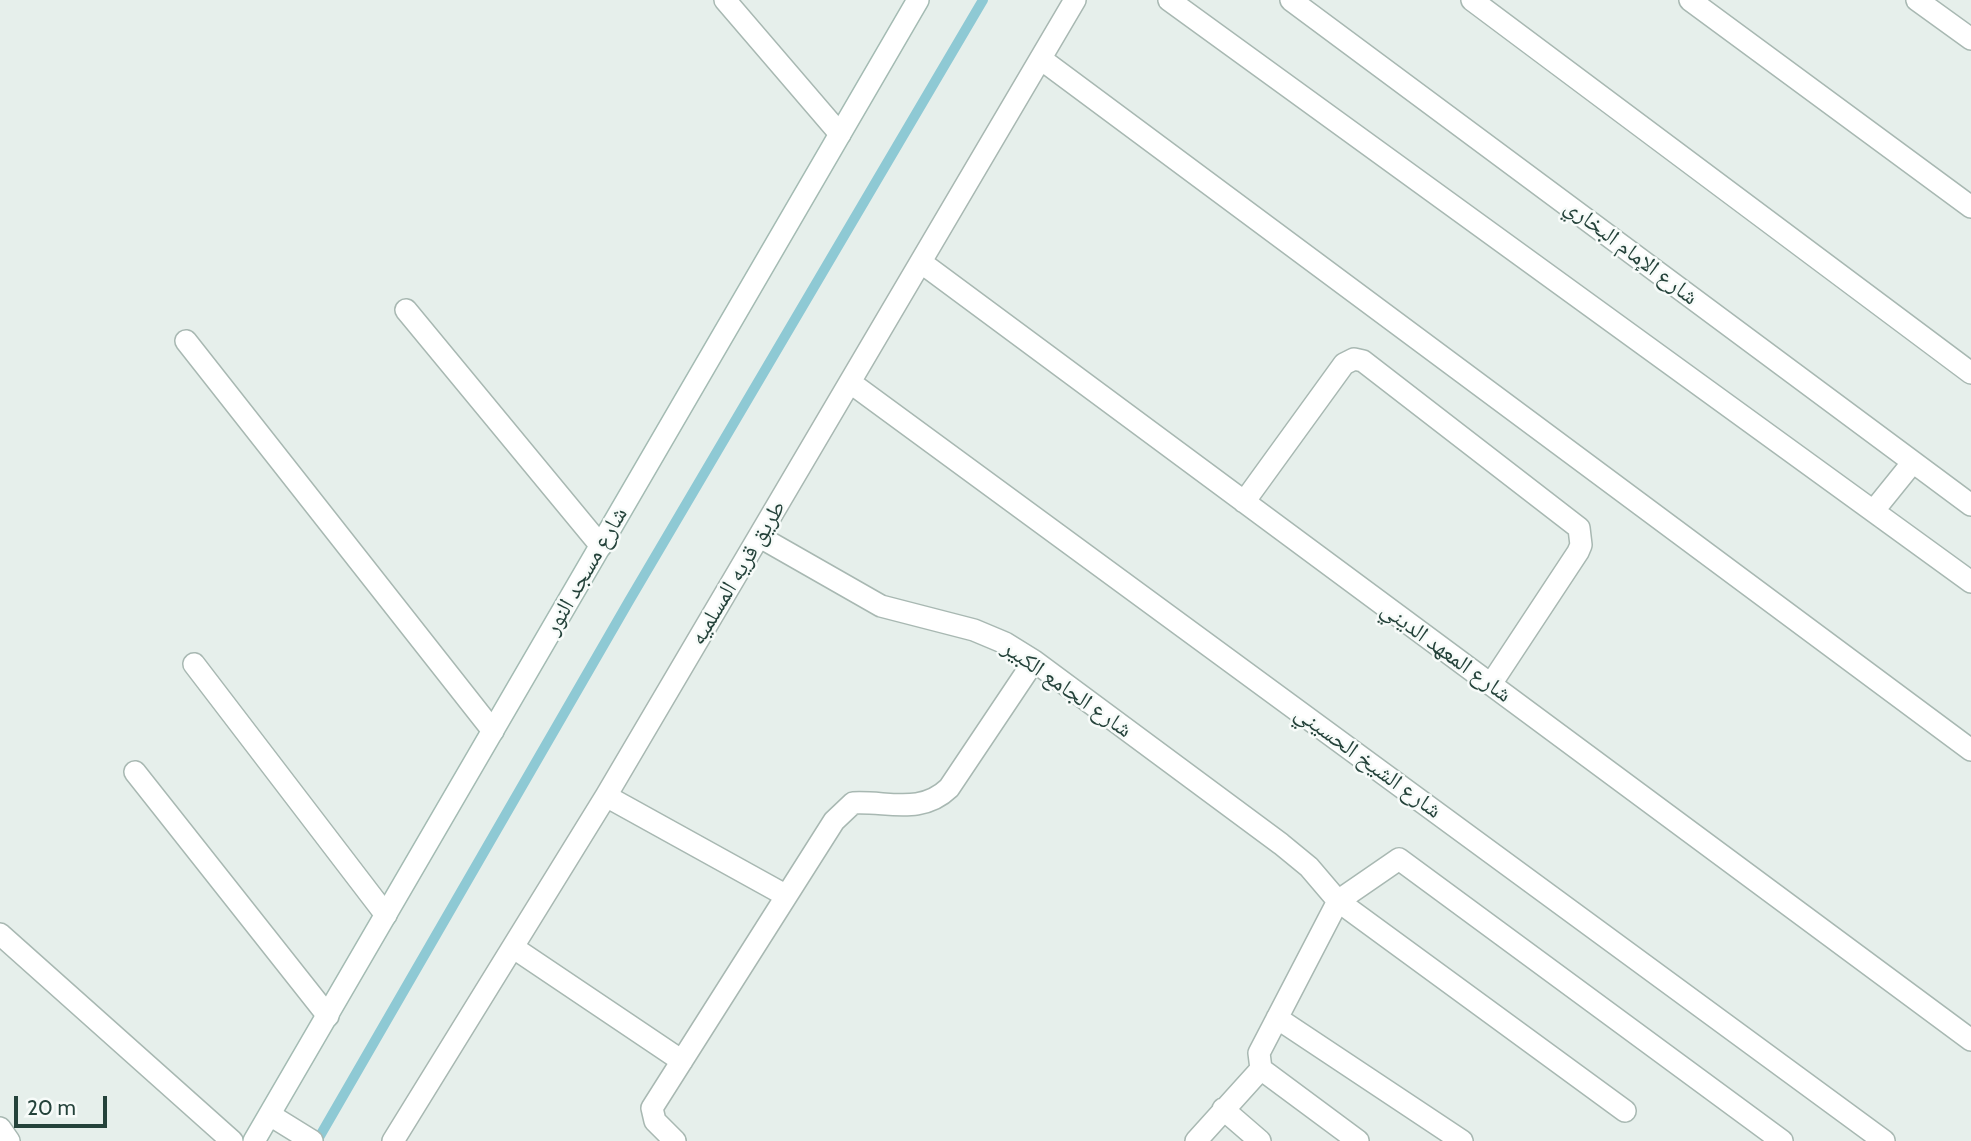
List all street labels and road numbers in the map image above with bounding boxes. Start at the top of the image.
street label: شارع الإمام البخاري [1559,193,1703,311]
street label: طريق قريه المسلميه [684,496,792,650]
street label: شارع مسجد النور [538,502,634,640]
street label: شارع المعهد الديني [1375,595,1517,709]
street label: شارع الجامع الكبير [997,634,1137,744]
street label: شارع الشيخ الحسيني [1289,699,1447,825]

